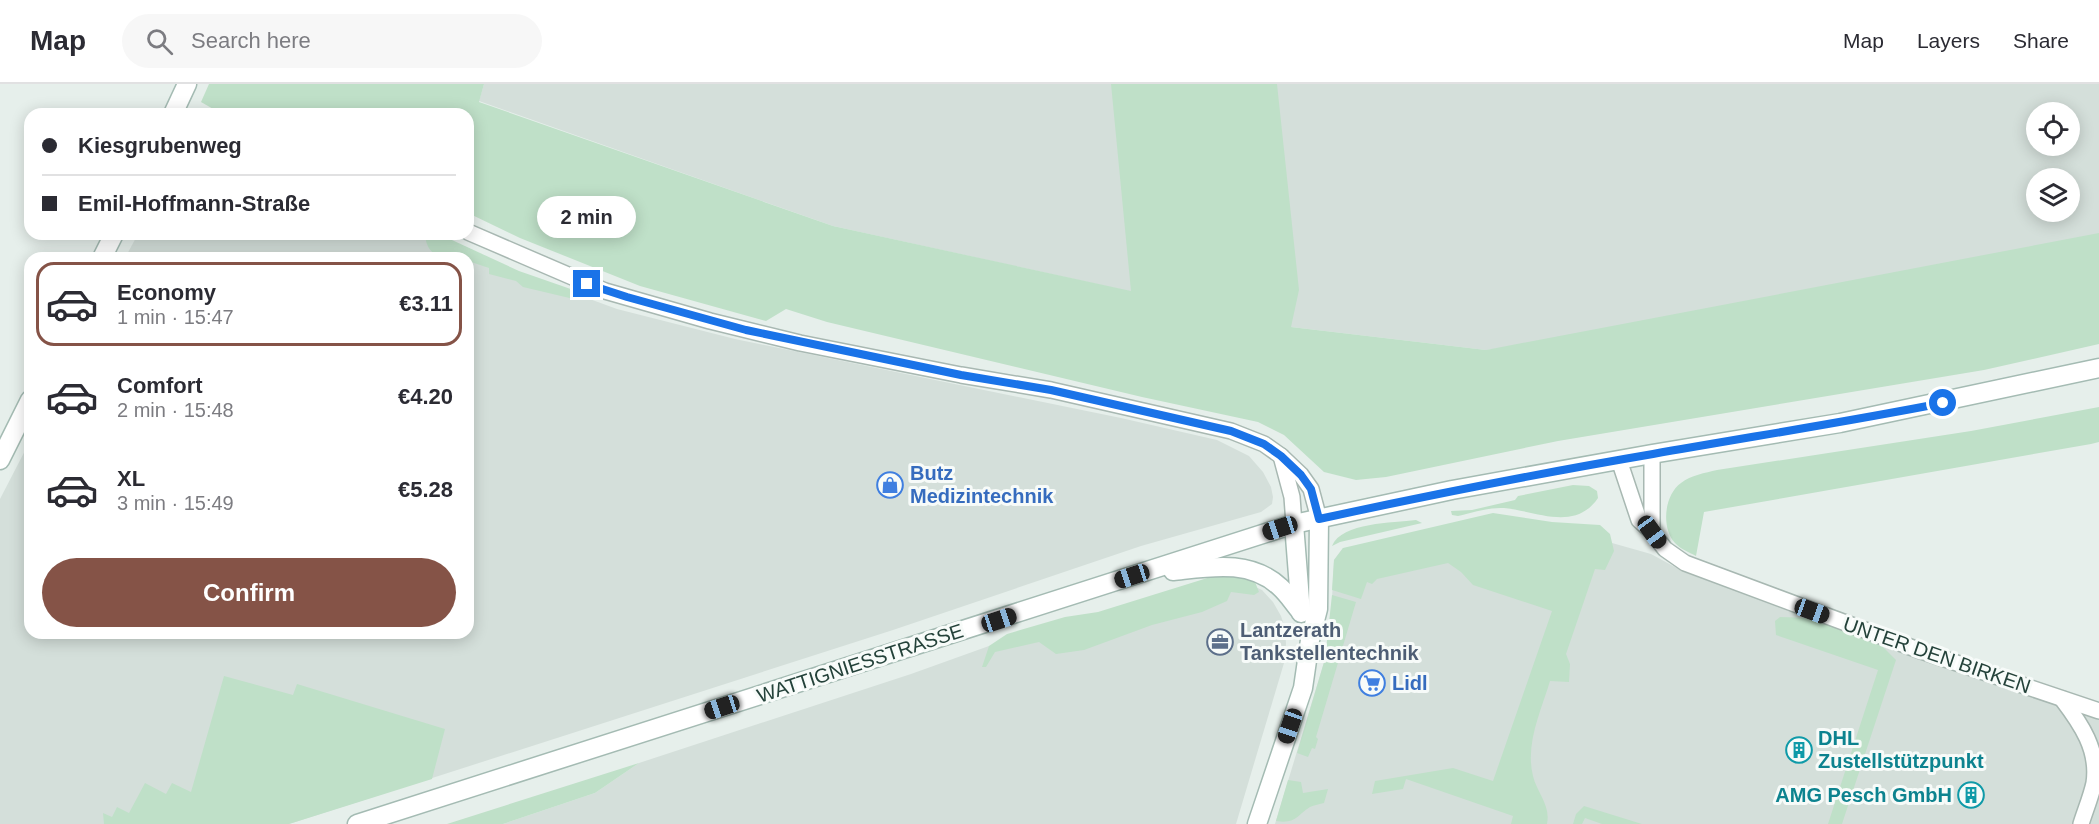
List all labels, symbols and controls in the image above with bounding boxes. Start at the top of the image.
search box [122,14,542,68]
text: Map [30,25,86,56]
icon: search [143,25,176,58]
text: Search here [191,28,311,53]
text: Map [1843,29,1884,52]
text: Layers [1917,29,1980,52]
text: Share [2013,29,2069,52]
map controls [2026,102,2080,222]
button: locate [2026,102,2080,156]
text: Kiesgrubenweg [78,133,242,158]
button: layers [2026,168,2080,222]
text: Emil-Hoffmann-Straße [78,191,310,216]
callout: 2 min [538,197,636,239]
text: 2 min [560,206,613,228]
route end [573,270,600,297]
icon: car [45,277,99,331]
text: Economy [117,280,216,305]
text: €3.11 [399,291,453,316]
text: 1 min · 15:47 [117,306,234,328]
icon: car [45,370,99,424]
text: Comfort [117,373,203,398]
text: €4.20 [398,384,453,409]
route start [1929,389,1956,416]
text: 2 min · 15:48 [117,399,234,421]
place label: Butz Medizintechnik [910,462,1054,507]
icon: car [45,463,99,517]
text: XL [117,466,145,491]
shop icon: Butz Medizintechnik [875,470,905,500]
text: €5.28 [398,477,453,502]
text: 3 min · 15:49 [117,492,234,514]
car [1634,512,1670,552]
car [1260,514,1300,542]
button: Confirm [42,558,456,627]
car [1112,562,1152,590]
car [1792,596,1832,626]
car [979,606,1019,634]
street label: UNTER DEN BIRKEN [1840,613,2034,697]
street label: WATTIGNIESSTRASSE [754,619,966,707]
place label: Lantzerath Tankstellentechnik [1240,619,1419,664]
office icon: Lantzerath Tankstellentechnik [1205,627,1235,657]
supermarket icon: Lidl [1357,668,1387,698]
place label: Lidl [1392,672,1428,694]
car [702,693,742,721]
car [1276,706,1304,746]
place label: DHL Zustellstützpunkt [1818,727,1984,772]
building icon: DHL Zustellstützpunkt [1784,735,1814,765]
building icon: AMG Pesch GmbH [1956,780,1986,810]
place label: AMG Pesch GmbH [1775,784,1952,806]

